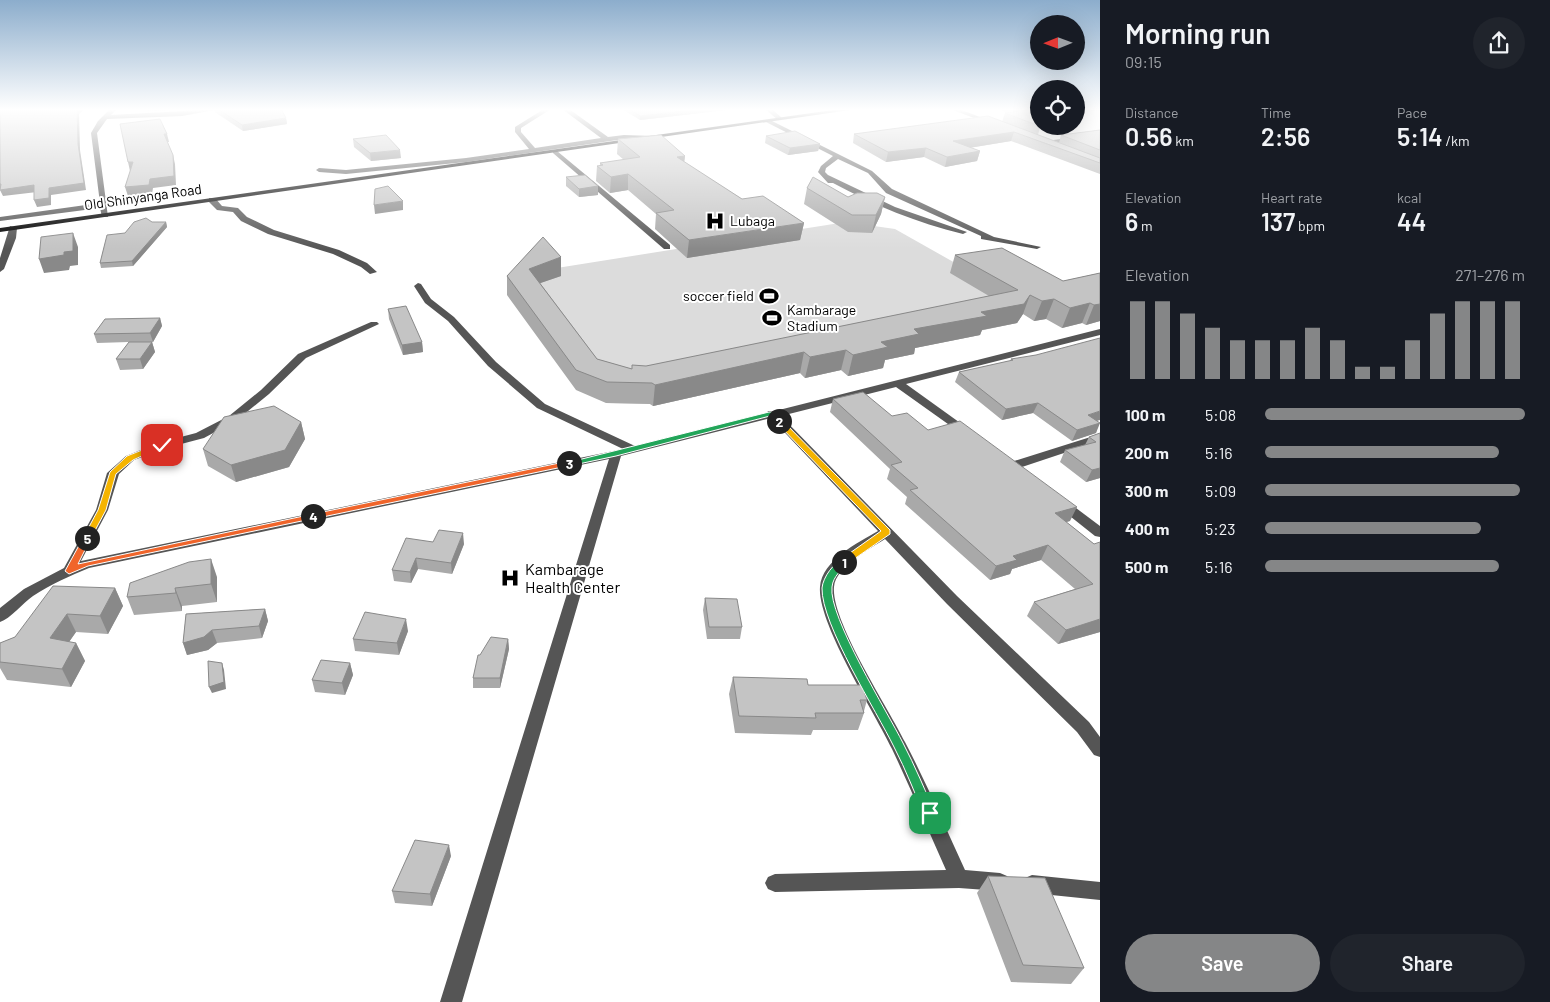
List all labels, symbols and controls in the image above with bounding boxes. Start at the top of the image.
north arrow [1030,15,1085,70]
map controls [1030,15,1085,135]
text: Morning run [1125,16,1271,50]
button: share [1473,17,1525,69]
text: 09:15 [1125,52,1162,71]
button: locate [1030,80,1085,135]
text: Distance [1125,104,1178,121]
text: Time [1261,104,1291,121]
text: Pace [1397,104,1427,121]
text: 0.56 [1125,121,1173,151]
text: 2:56 [1261,121,1310,151]
text: 5:14 [1397,121,1443,151]
text: km [1173,132,1194,149]
text: /km [1443,132,1470,149]
street label: Old Shinyanga Road [83,180,203,213]
text: Elevation [1125,189,1181,206]
text: Heart rate [1261,189,1322,206]
text: kcal [1397,189,1421,206]
text: 6 [1125,206,1138,236]
text: 137 [1261,206,1295,236]
text: 44 [1397,206,1426,236]
hospital icon: Lubaga [704,210,726,232]
place label: Lubaga [730,212,775,229]
text: m [1138,217,1153,234]
text: bpm [1295,217,1325,234]
text: Elevation [1125,265,1189,284]
text: 271–276 m [1455,265,1525,284]
sports icon: soccer field [758,285,780,307]
place label: soccer field [683,287,754,304]
place label: Kambarage Stadium [787,301,856,334]
sports icon: Kambarage Stadium [761,307,783,329]
text: 100 m [1125,405,1165,424]
text: 5:08 [1205,405,1236,424]
pin: 2 [766,408,792,434]
text: 2 [776,413,783,430]
pin [141,424,183,466]
icon: check [148,431,176,459]
text: 200 m [1125,443,1169,462]
text: 5:16 [1205,443,1233,462]
pin: 3 [556,450,582,476]
text: 3 [566,455,573,472]
text: 300 m [1125,481,1168,500]
text: 5:09 [1205,481,1236,500]
pin: 4 [300,504,326,528]
text: 4 [309,508,318,525]
text: 400 m [1125,519,1169,538]
text: 5:23 [1205,519,1235,538]
pin: 5 [74,526,100,550]
text: 5 [84,530,91,547]
pin: 1 [832,550,856,574]
text: 1 [842,554,847,571]
text: 500 m [1125,557,1168,576]
text: 5:16 [1205,557,1233,576]
place label: Kambarage Health Center [525,559,620,596]
hospital icon: Kambarage Health Center [499,567,521,589]
pin [909,792,951,834]
icon: arrive [916,799,944,827]
button: Save [1125,934,1320,992]
button: Share [1330,934,1525,992]

